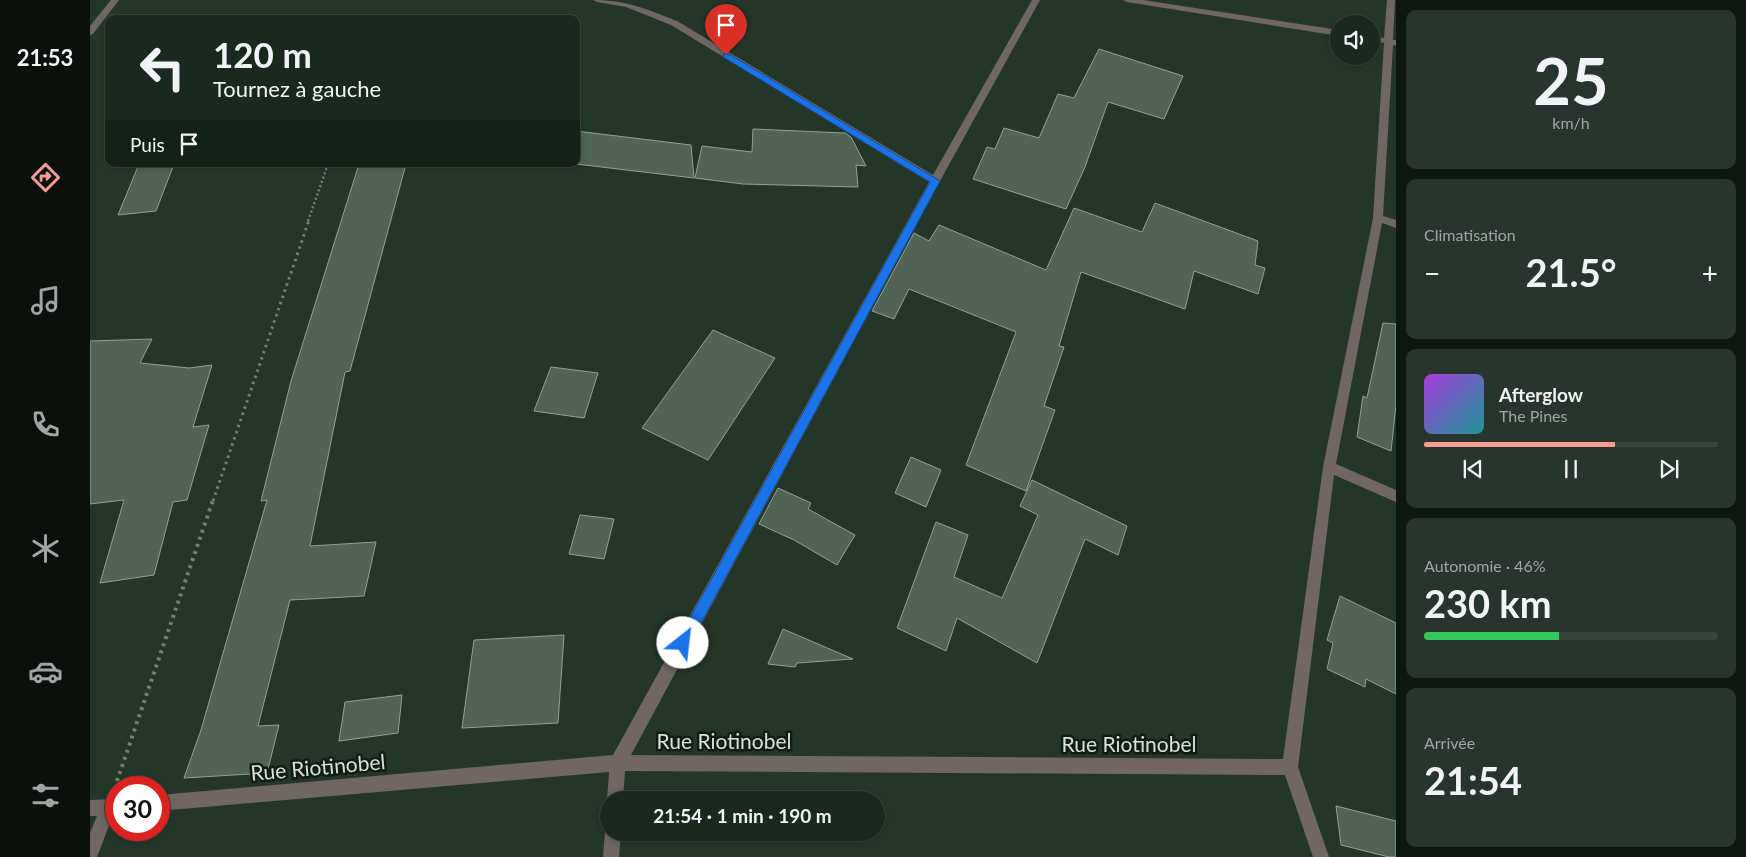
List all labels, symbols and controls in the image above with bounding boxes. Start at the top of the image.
pin [705,4,747,55]
icon: arrive [712,11,740,39]
map controls [1330,15,1380,65]
button: sound [1330,15,1380,65]
text: 120 m [213,33,312,75]
icon: left [130,35,195,100]
text: 25 [1533,41,1609,119]
text: 21:53 [17,44,73,71]
text: Tournez à gauche [213,75,381,102]
text: km/h [1552,113,1590,132]
icon: arrive [175,130,203,158]
text: Puis [130,133,165,156]
icon: directions [28,160,63,195]
text: Climatisation [1424,225,1516,244]
text: 21.5° [1526,249,1616,295]
text: − [1424,256,1440,290]
text: + [1702,256,1718,290]
icon: music [28,283,63,318]
text: Afterglow [1499,383,1583,406]
text: The Pines [1499,406,1568,425]
icon: phone [28,407,63,442]
icon: previous [1459,455,1487,483]
icon: pause [1557,455,1585,483]
icon: next [1655,455,1683,483]
icon: climate [28,531,63,566]
text: Autonomie · 46% [1424,556,1546,575]
text: 230 km [1424,580,1552,626]
position arrow [656,616,708,668]
icon: car [28,654,63,689]
street label: Rue Riotinobel [656,728,792,753]
street label: Rue Riotinobel [1061,731,1197,756]
text: Arrivée [1424,733,1475,752]
street label: Rue Riotinobel [250,748,386,785]
text: 21:54 [1424,757,1522,803]
speed limit sign: 30 [105,776,170,841]
icon: filters [28,778,63,813]
text: 21:54 · 1 min · 190 m [653,804,832,827]

